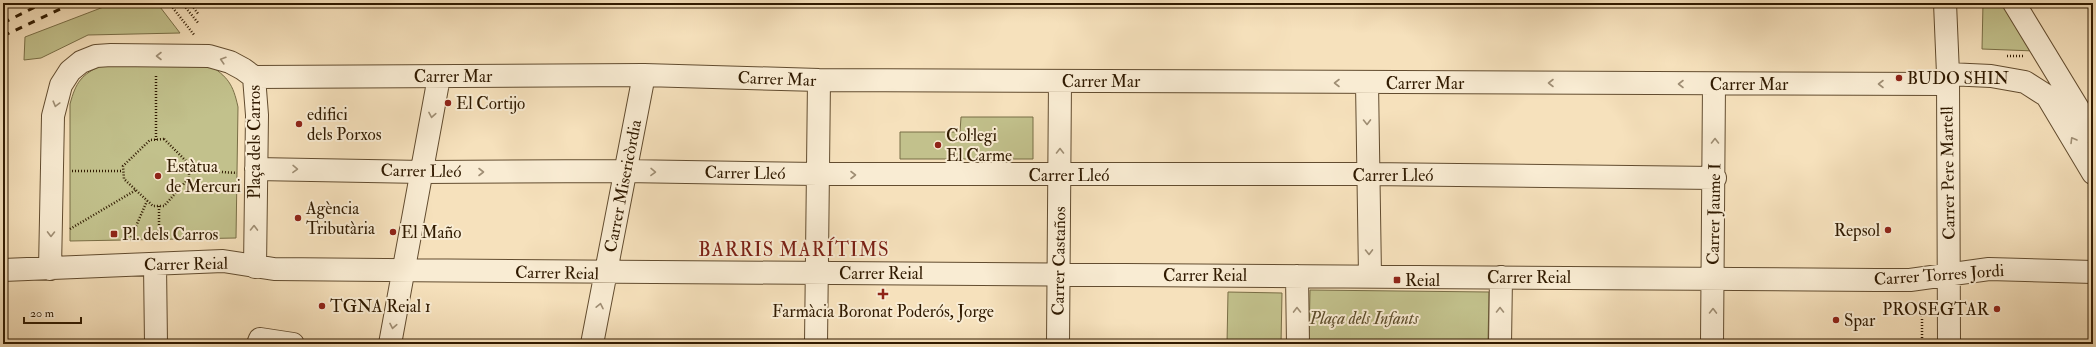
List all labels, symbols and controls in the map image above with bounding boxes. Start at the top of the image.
one-way arrow [156,52,162,60]
one-way arrow [220,56,227,65]
street label: Carrer Mar [414,66,493,87]
street label: Carrer Mar [737,67,817,91]
place label: BUDO SHIN [1907,68,2010,89]
street label: Carrer Mar [1062,71,1141,92]
street label: Carrer Mar [1386,73,1465,94]
marker: BUDO SHIN [1894,73,1904,83]
street label: Carrer Mar [1710,74,1789,95]
one-way arrow [1334,79,1340,87]
one-way arrow [1548,79,1554,87]
one-way arrow [1678,80,1684,88]
one-way arrow [1878,80,1884,88]
street label: Plaça dels Carros [244,85,265,199]
place label: El Cortijo [456,93,525,114]
marker: El Cortijo [443,98,453,108]
one-way arrow [52,100,61,107]
place label: edifici dels Porxos [307,104,382,145]
street label: Carrer Pere Martell [1936,105,1960,240]
one-way arrow [428,112,437,118]
street label: Carrer Misericòrdia [600,117,646,254]
marker: edifici dels Porxos [294,119,304,129]
one-way arrow [1363,119,1371,125]
place label: Col·legi El Carme [946,125,1012,166]
one-way arrow [2070,137,2078,144]
one-way arrow [1711,138,1719,144]
marker: Col·legi El Carme [933,140,943,150]
one-way arrow [1056,148,1064,154]
place label: Estàtua de Mercuri [166,156,242,197]
street label: Carrer Lleó [380,160,462,182]
street label: Carrer Lleó [704,162,786,184]
street label: Carrer Jaume I [1703,163,1726,265]
one-way arrow [292,165,298,173]
street label: Carrer Lleó [1029,165,1109,186]
street label: Carrer Lleó [1353,165,1433,186]
one-way arrow [478,168,484,176]
one-way arrow [650,168,656,176]
marker: Estàtua de Mercuri [153,171,163,181]
one-way arrow [850,171,856,179]
place label: Agència Tributària [305,198,376,239]
street label: Carrer Castaños [1048,206,1070,316]
marker: Agència Tributària [293,213,303,223]
place label: Repsol [1834,220,1881,242]
place label: El Maño [401,222,461,243]
place label: Pl. dels Carros [122,224,219,245]
one-way arrow [250,225,258,231]
marker: Repsol [1883,225,1893,235]
marker: El Maño [388,227,398,237]
marker: Pl. dels Carros [109,229,119,239]
one-way arrow [47,231,55,237]
district label: BARRIS MARÍTIMS [698,236,890,262]
one-way arrow [1365,249,1373,255]
street label: Carrer Reial [144,253,229,275]
street label: Carrer Torres Jordi [1873,260,2005,291]
street label: Carrer Reial [515,262,600,284]
street label: Carrer Reial [839,263,924,284]
street label: Carrer Reial [1163,265,1248,286]
street label: Carrer Reial [1487,267,1572,288]
place label: Reial [1405,270,1441,291]
marker: Reial [1392,275,1402,285]
marker: Farmàcia Boronat Poderós, Jorge [878,289,888,299]
place label: TGNA Reial 1 [330,296,431,317]
scale bar [24,299,81,325]
place label: PROSEGTAR [1882,299,1990,320]
marker: TGNA Reial 1 [317,301,327,311]
place label: Farmàcia Boronat Poderós, Jorge [772,301,994,323]
one-way arrow [595,303,604,309]
marker: PROSEGTAR [1992,304,2002,314]
text: 20 m [30,306,55,321]
one-way arrow [1293,307,1302,313]
one-way arrow [1496,307,1505,313]
park label: Plaça dels Infants [1309,308,1419,329]
one-way arrow [1709,308,1717,314]
place label: Spar [1844,310,1876,332]
marker: Spar [1831,315,1841,325]
one-way arrow [390,322,398,329]

